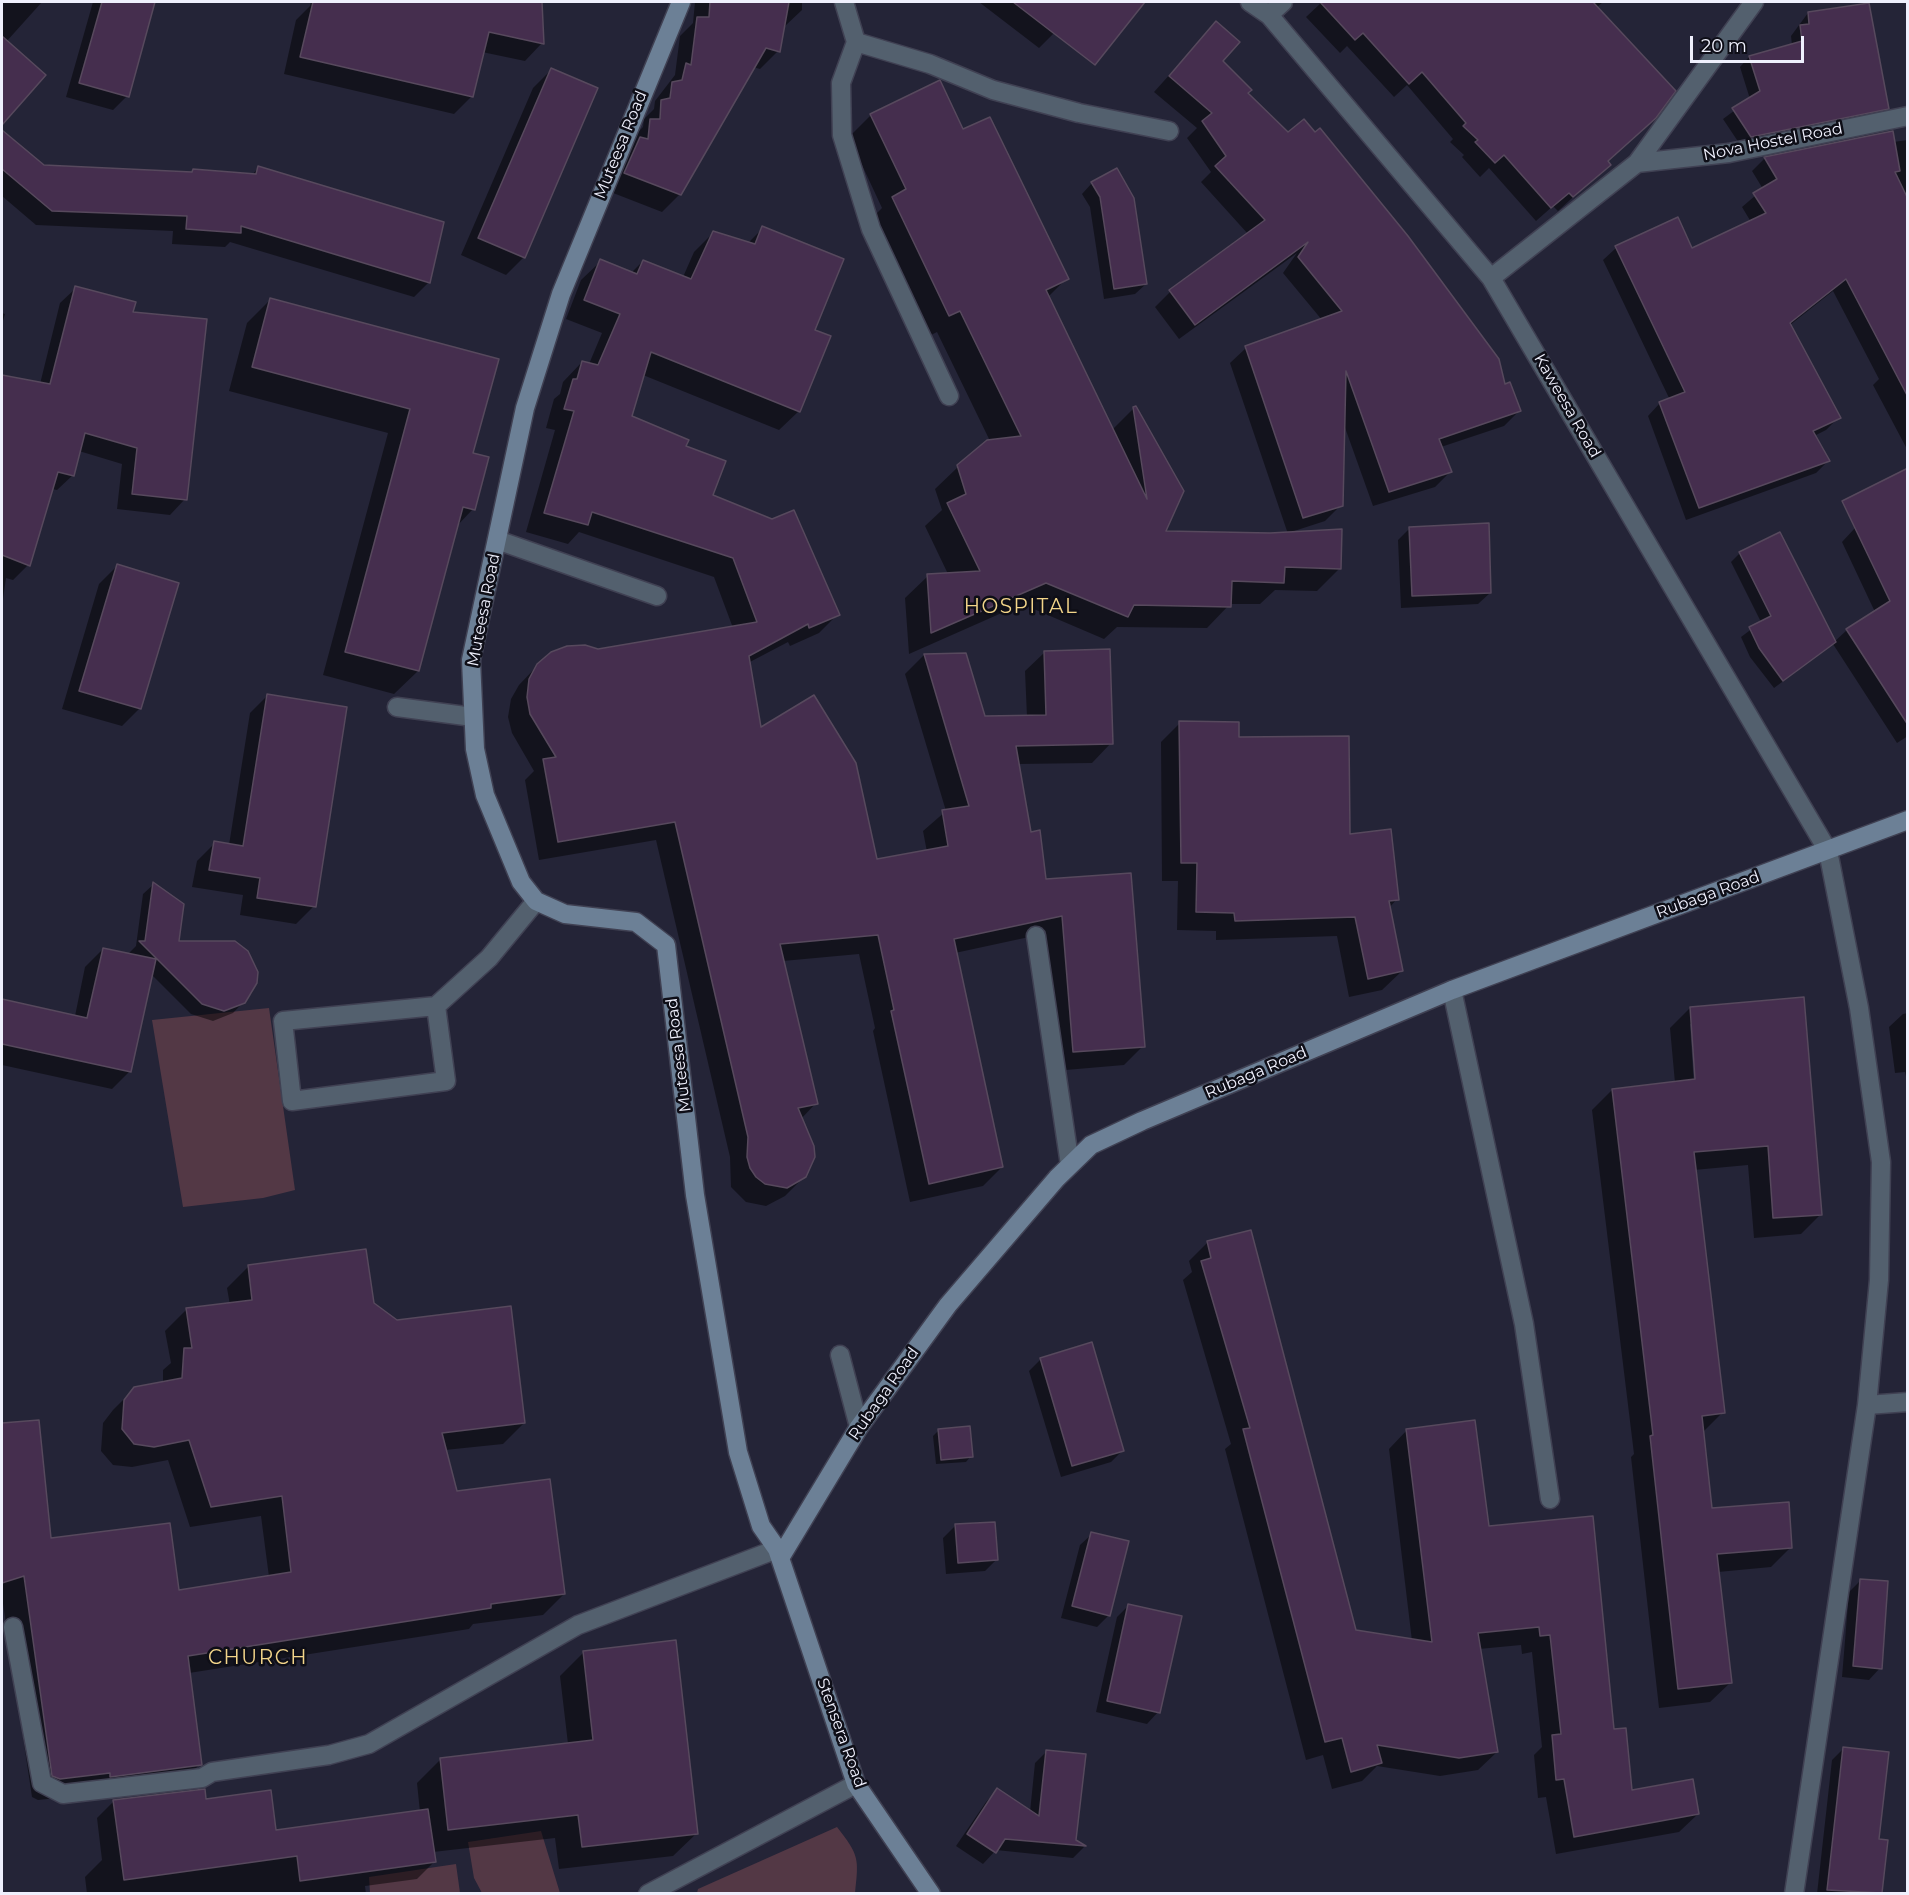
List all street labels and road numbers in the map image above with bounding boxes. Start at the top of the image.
street label: Muteesa Road [591,88,651,202]
street label: Nova Hostel Road [1702,119,1844,165]
street label: Kaweesa Road [1529,351,1605,461]
street label: Muteesa Road [464,552,504,668]
street label: Rubaga Road [1654,867,1762,923]
street label: Muteesa Road [662,997,696,1113]
street label: Rubaga Road [1202,1043,1310,1103]
street label: Rubaga Road [845,1344,923,1444]
street label: Stensera Road [812,1676,870,1790]

